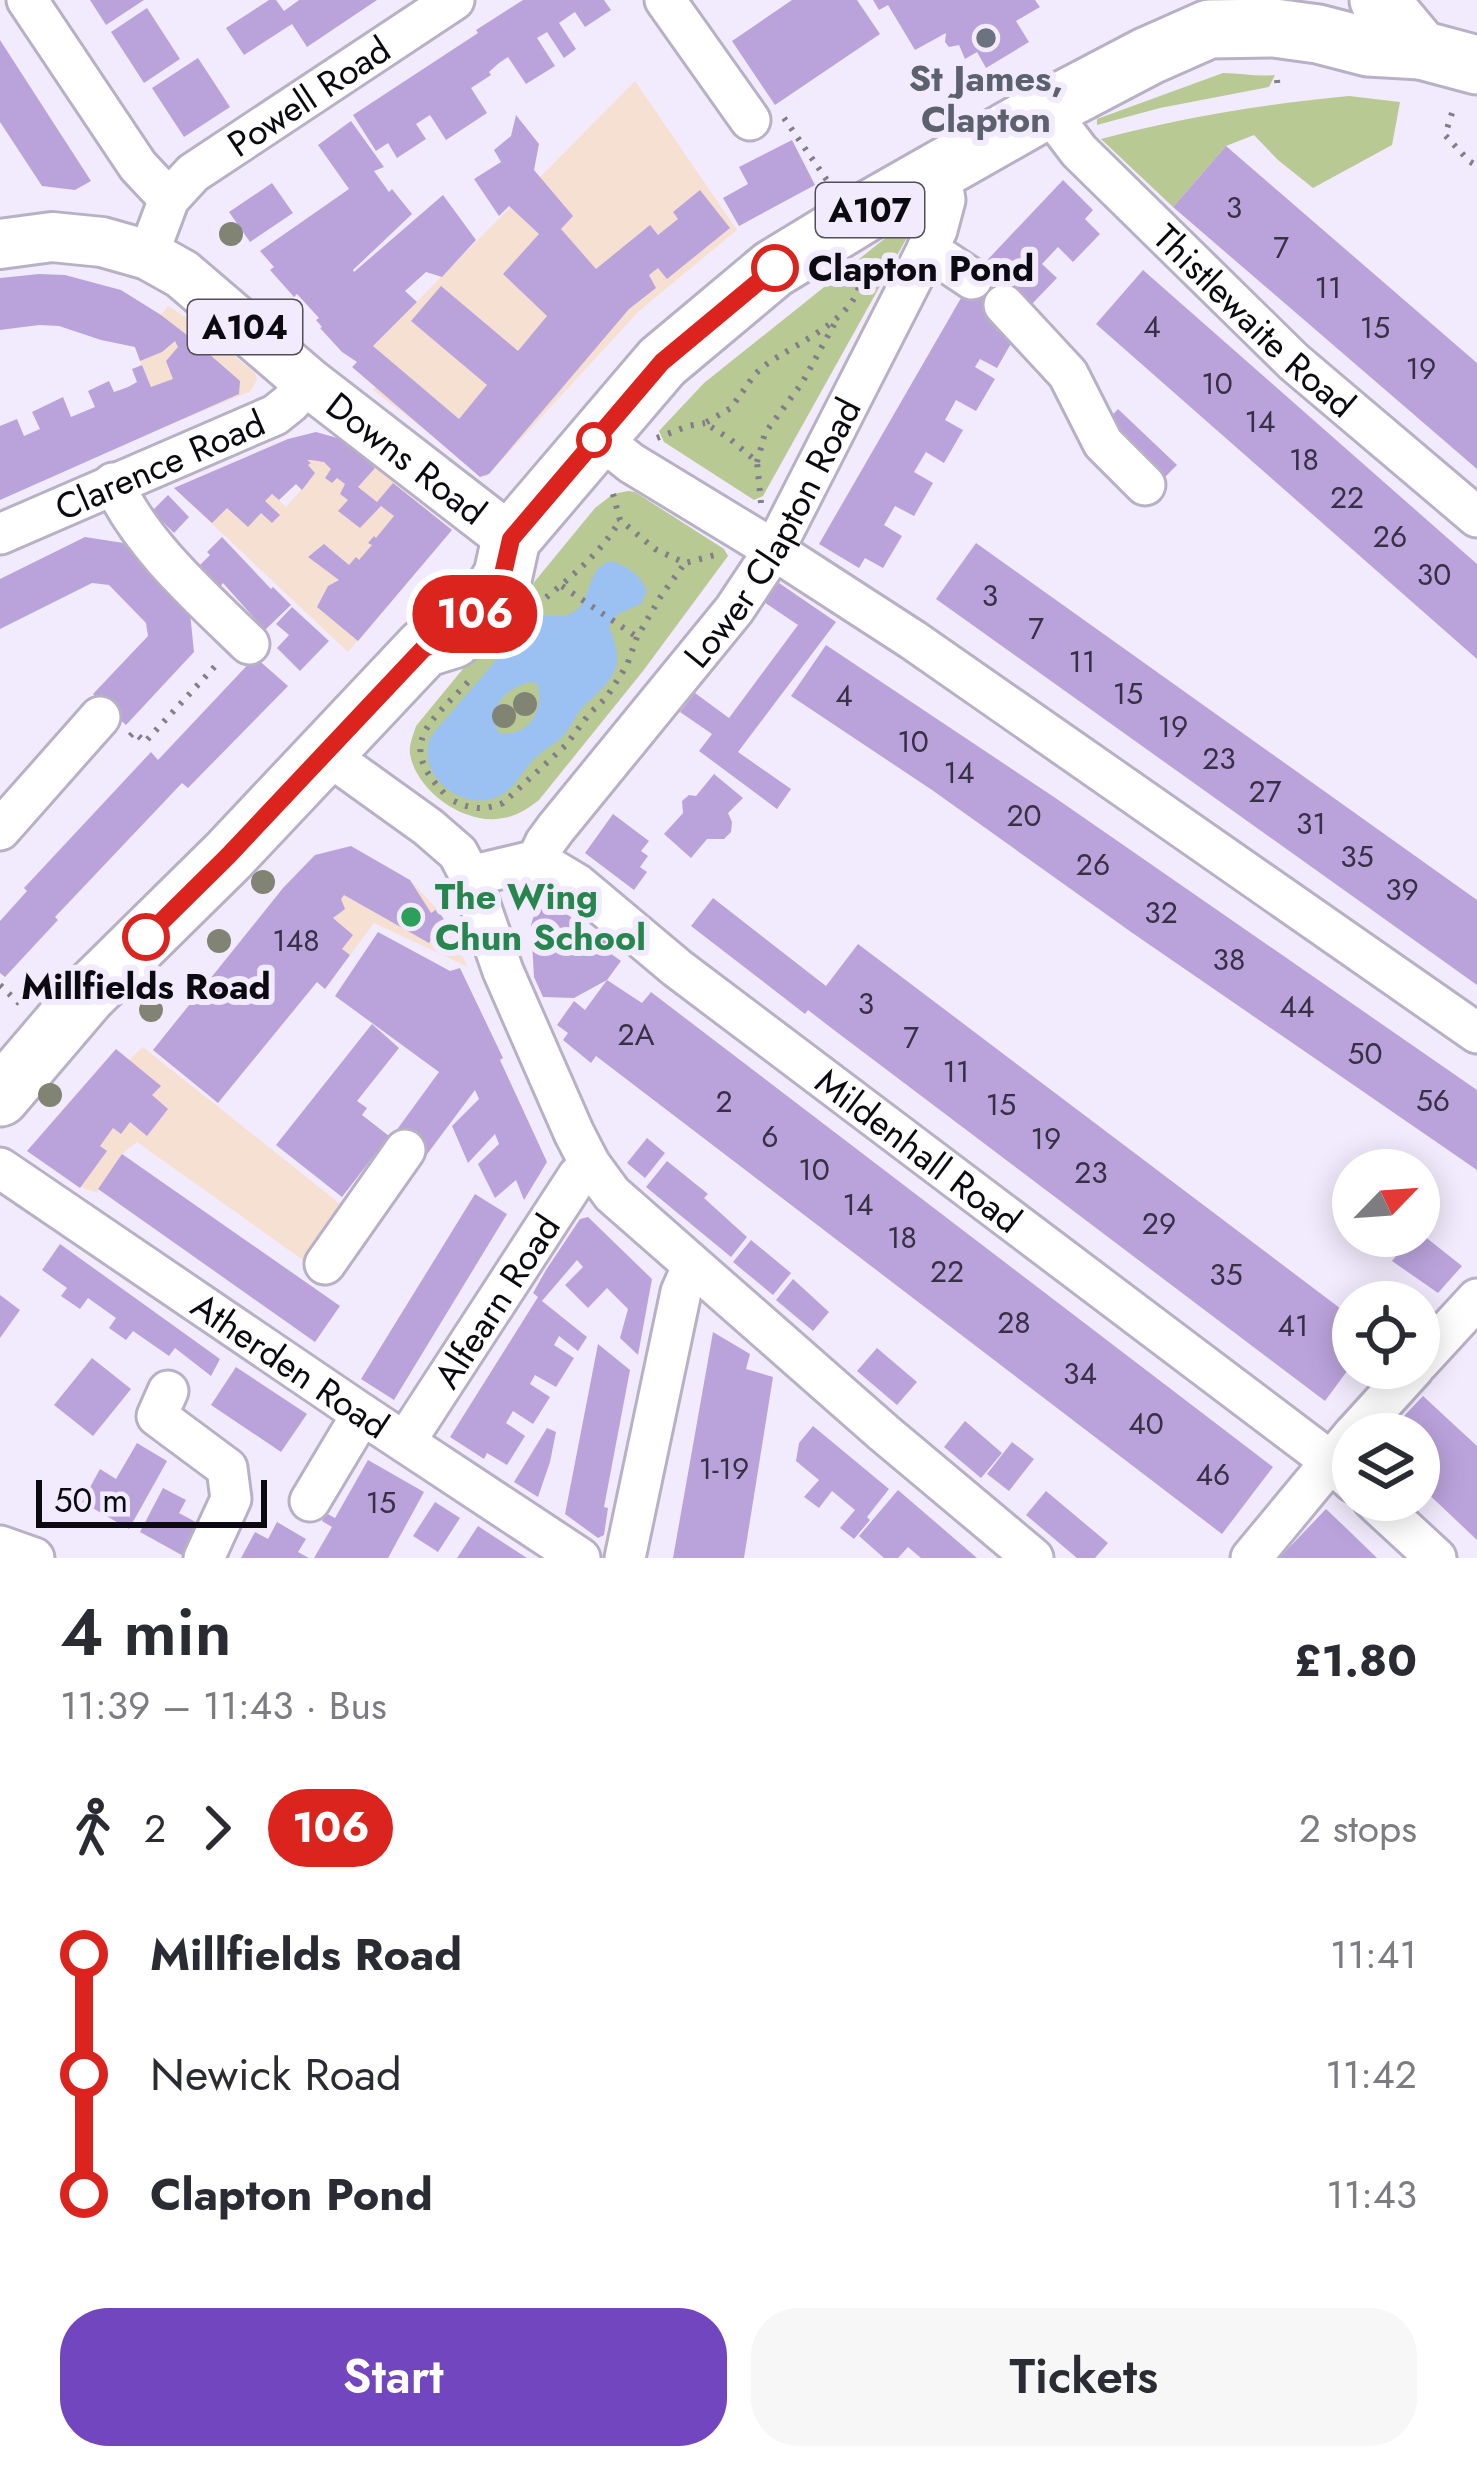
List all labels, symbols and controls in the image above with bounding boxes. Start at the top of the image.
street label: Powell Road [217,23,400,169]
marker: St James, Clapton [973,25,999,51]
place label: St James, Clapton [909,52,1063,145]
road number: A107 [816,183,924,237]
house number: 3 [1226,186,1242,229]
street label: Thistlewaite Road [1142,212,1367,429]
house number: 7 [1273,226,1289,269]
place label: Clapton Pond [808,242,1034,294]
marker: Clapton Pond [753,246,797,290]
house number: 11 [1315,266,1342,309]
road number: A104 [188,300,302,354]
house number: 4 [1143,305,1161,348]
house number: 15 [1360,306,1390,349]
house number: 19 [1406,347,1436,390]
house number: 10 [1201,362,1233,405]
street label: Downs Road [315,380,498,537]
street label: Lower Clapton Road [671,389,873,679]
street label: Clarence Road [47,397,273,533]
house number: 14 [1245,400,1276,443]
unlabelled marker [578,424,610,456]
house number: 18 [1289,438,1319,481]
house number: 22 [1330,476,1364,519]
house number: 26 [1373,515,1407,558]
house number: 30 [1417,553,1451,596]
house number: 3 [982,574,998,617]
line badge: 106 [406,575,544,653]
text: 106 [436,583,514,644]
house number: 7 [1028,607,1044,650]
house number: 11 [1069,640,1096,683]
house number: 15 [1113,672,1143,715]
house number: 4 [835,674,853,717]
house number: 19 [1158,705,1188,748]
house number: 10 [897,720,929,763]
house number: 23 [1202,737,1236,780]
house number: 14 [944,751,975,794]
house number: 27 [1249,770,1282,813]
house number: 20 [1006,794,1042,837]
house number: 31 [1296,802,1326,845]
house number: 35 [1340,835,1374,878]
house number: 26 [1076,843,1110,886]
house number: 39 [1385,868,1419,911]
place label: The Wing Chun School [435,870,646,963]
house number: 32 [1144,891,1178,934]
marker: The Wing Chun School [398,904,424,930]
marker: Millfields Road [124,915,168,959]
house number: 148 [272,919,320,962]
house number: 38 [1213,938,1245,981]
place label: Millfields Road [21,960,271,1012]
house number: 3 [858,982,874,1025]
house number: 44 [1280,985,1314,1028]
house number: 2A [618,1013,655,1056]
house number: 7 [903,1016,919,1059]
house number: 50 [1348,1032,1382,1075]
house number: 11 [943,1050,970,1093]
street label: Mildenhall Road [805,1056,1033,1245]
house number: 56 [1416,1079,1450,1122]
house number: 2 [715,1080,733,1123]
house number: 15 [986,1083,1016,1126]
house number: 6 [761,1115,779,1158]
house number: 19 [1031,1117,1061,1160]
house number: 10 [798,1148,830,1191]
north arrow [1332,1149,1440,1257]
map controls [1332,1149,1440,1521]
house number: 23 [1074,1151,1108,1194]
house number: 14 [843,1183,874,1226]
house number: 29 [1142,1202,1176,1245]
street label: Alfearn Road [421,1204,572,1398]
house number: 18 [887,1216,917,1259]
house number: 22 [930,1250,964,1293]
house number: 35 [1209,1253,1243,1296]
street label: Atherden Road [181,1280,399,1451]
button: locate [1332,1281,1440,1389]
house number: 28 [997,1301,1031,1344]
house number: 41 [1278,1304,1309,1347]
house number: 34 [1063,1352,1097,1395]
house number: 40 [1128,1402,1164,1445]
button: layers [1332,1413,1440,1521]
house number: 1-19 [699,1447,749,1490]
house number: 46 [1196,1453,1230,1496]
scale bar [36,1474,267,1527]
text: 50 m [54,1477,128,1524]
house number: 15 [366,1481,396,1524]
text: 4 min [60,1584,232,1680]
text: £1.80 [1294,1628,1417,1693]
text: 11:39 – 11:43 · Bus [60,1677,387,1734]
icon: walk [60,1795,126,1861]
icon: forward [184,1795,250,1861]
text: 106 [292,1797,369,1858]
text: 2 [144,1800,166,1857]
text: 2 stops [1299,1800,1417,1857]
text: Millfields Road [150,1922,462,1987]
text: 11:41 [1330,1926,1417,1983]
text: Newick Road [150,2042,402,2107]
text: 11:42 [1325,2046,1417,2103]
text: Clapton Pond [150,2162,433,2227]
text: 11:43 [1326,2166,1417,2223]
button: Start [60,2308,727,2446]
button: Tickets [751,2308,1417,2446]

